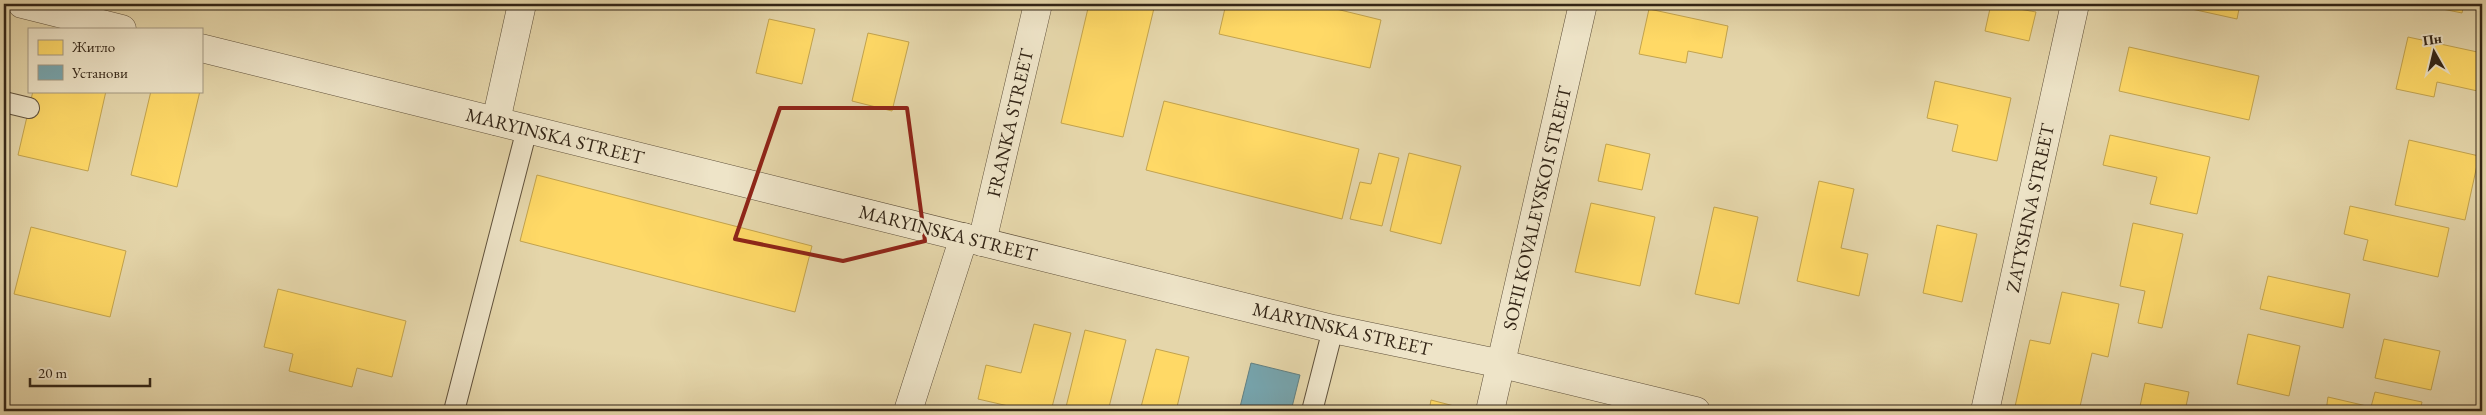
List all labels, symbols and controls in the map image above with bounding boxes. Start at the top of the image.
legend [28,28,202,92]
north arrow [2408,28,2458,78]
text: Пн [2421,29,2443,49]
text: Житло [71,37,115,56]
street label: FRANKA STREET [981,46,1039,200]
text: Установи [71,63,128,82]
street label: SOFII KOVALEVSKOI STREET [1497,83,1577,333]
street label: MARYINSKA STREET [463,102,647,170]
street label: ZATYSHNA STREET [2000,121,2060,295]
street label: MARYINSKA STREET [856,199,1040,267]
street label: MARYINSKA STREET [1250,296,1434,362]
scale bar [30,355,150,387]
text: 20 m [38,363,67,382]

